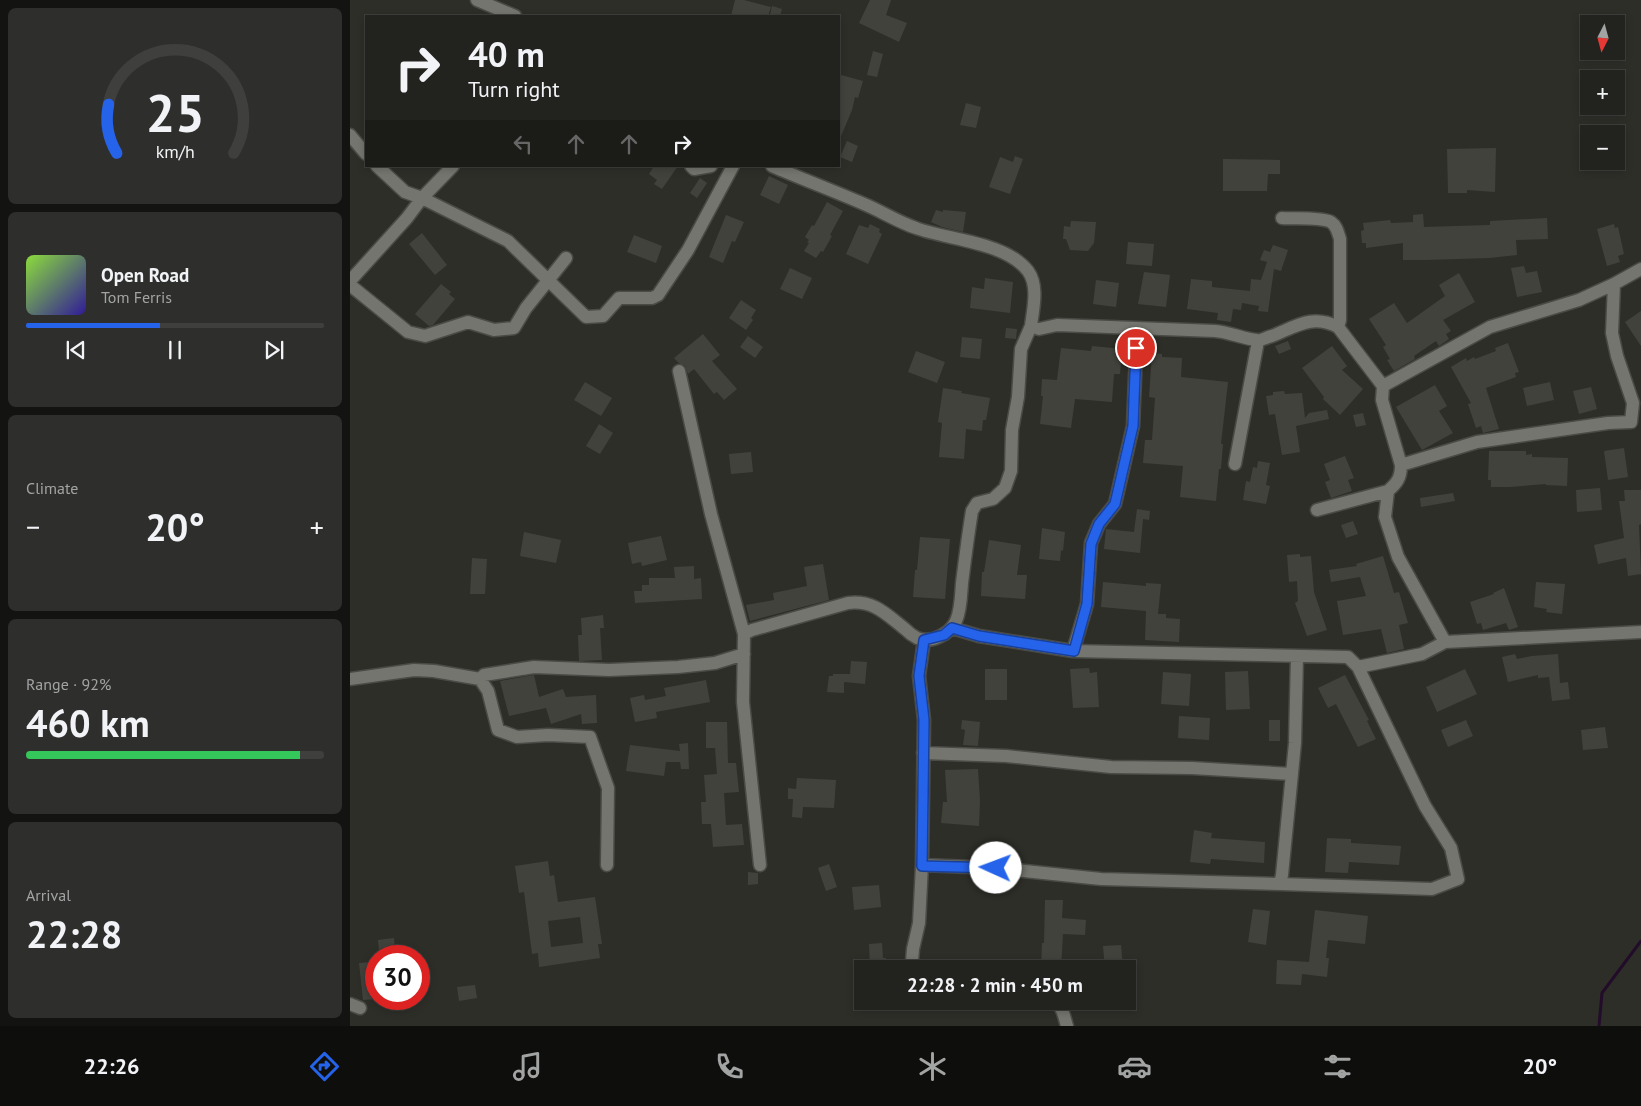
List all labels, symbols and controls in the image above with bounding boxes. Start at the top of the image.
north arrow [1580,15,1625,60]
map controls [1580,15,1625,170]
text: 40 m [468,31,545,77]
icon: right [385,35,450,100]
button: + [1580,70,1625,115]
text: Turn right [468,75,560,103]
text: 25 [146,79,204,146]
button: − [1580,125,1625,170]
icon: left [509,130,537,158]
icon: ahead [562,130,590,158]
icon: ahead [615,130,643,158]
icon: right [668,130,696,158]
text: km/h [155,140,195,163]
text: Open Road [101,263,189,287]
text: Tom Ferris [101,287,172,307]
pin [1115,327,1157,369]
icon: arrive [1122,334,1150,362]
icon: previous [62,336,90,364]
icon: pause [161,336,189,364]
icon: next [260,336,288,364]
text: Climate [26,478,78,498]
text: 20° [145,502,205,551]
text: − [26,508,40,545]
text: + [310,508,324,545]
text: Range · 92% [26,674,111,694]
text: 460 km [26,698,150,747]
position arrow [969,841,1021,893]
text: Arrival [26,885,71,905]
text: 22:28 [26,909,122,958]
speed limit sign: 30 [365,945,430,1010]
text: 22:28 · 2 min · 450 m [907,973,1083,997]
icon: directions [307,1049,342,1084]
icon: music [510,1049,545,1084]
icon: phone [712,1049,747,1084]
icon: climate [915,1049,950,1084]
icon: car [1117,1049,1152,1084]
icon: filters [1320,1049,1355,1084]
text: 22:26 [84,1052,140,1080]
text: 20° [1523,1052,1557,1080]

